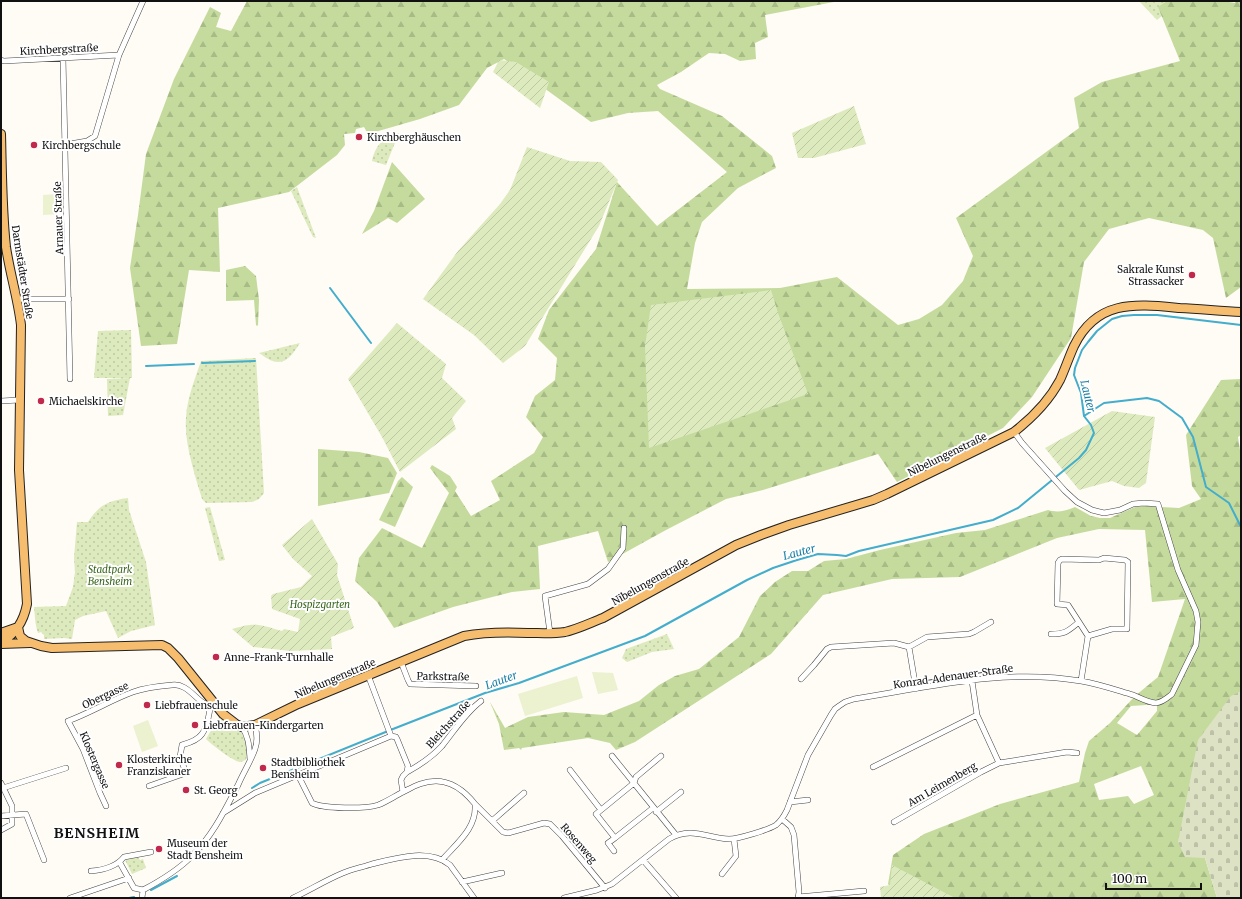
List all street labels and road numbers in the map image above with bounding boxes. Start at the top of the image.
street label: Kirchbergstraße [20,41,98,58]
street label: Arnauer Straße [51,181,66,256]
street label: Darmstädter Straße [9,224,36,320]
street label: Nibelungenstraße [906,430,989,479]
street label: Nibelungenstraße [609,555,691,608]
street label: Nibelungenstraße [293,656,377,701]
street label: Konrad-Adenauer-Straße [892,662,1014,691]
street label: Parkstraße [417,670,469,683]
street label: Obergasse [80,679,130,712]
street label: Bleichstraße [423,698,473,751]
street label: Klostergasse [77,730,112,791]
street label: Am Leimenberg [905,759,979,810]
street label: Rosenweg [558,821,600,866]

